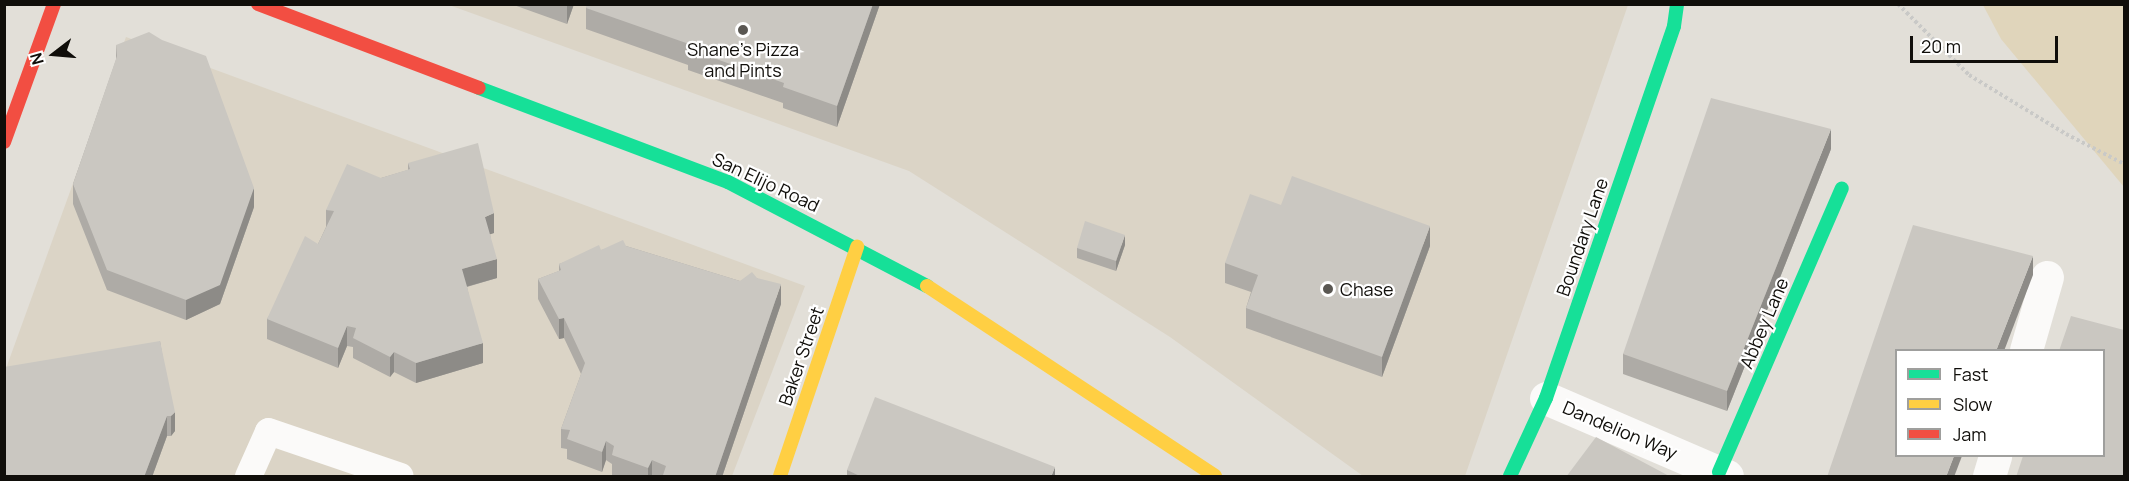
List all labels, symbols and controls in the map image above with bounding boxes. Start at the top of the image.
marker: Shane's Pizza and Pints [736,23,750,37]
north arrow [24,24,84,84]
scale bar [1913,24,2062,62]
text: 20 m [1921,34,1961,58]
place label: Shane's Pizza and Pints [687,39,799,82]
text: N [25,50,49,68]
street label: San Elijo Road [709,148,823,216]
street label: Boundary Lane [1552,175,1612,299]
street label: Abbey Lane [1735,274,1793,372]
place label: Chase [1340,278,1394,300]
marker: Chase [1321,282,1335,296]
street label: Baker Street [774,304,828,408]
legend [1895,349,2105,457]
text: Fast [1953,362,1988,386]
text: Slow [1953,392,1992,416]
street label: Dandelion Way [1560,396,1680,464]
text: Jam [1953,422,1987,446]

